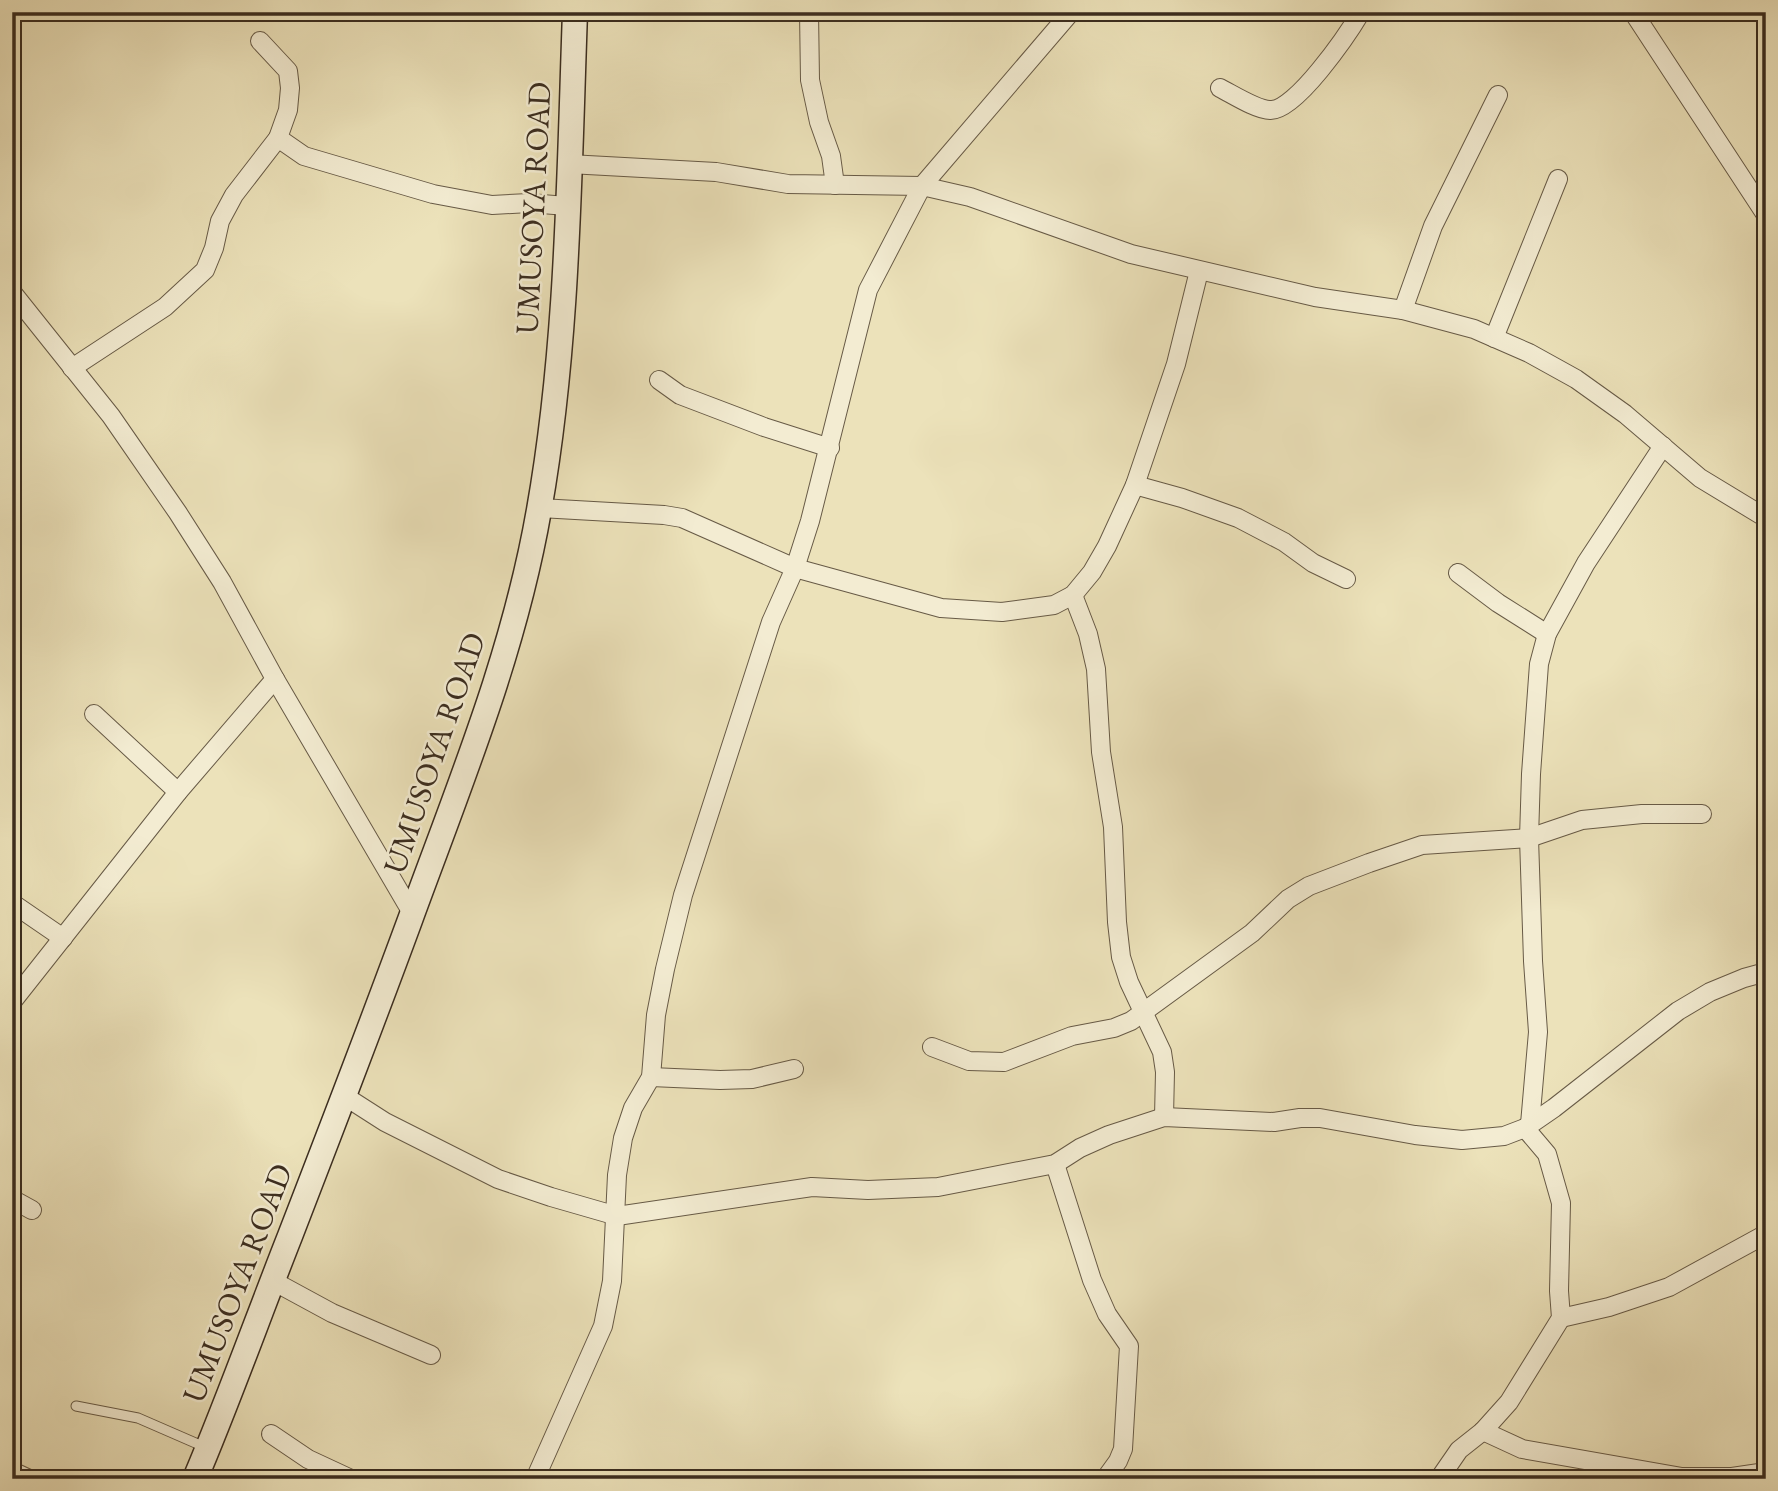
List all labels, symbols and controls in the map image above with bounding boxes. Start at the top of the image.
street label: UMUSOYA ROAD [505,81,561,335]
street label: UMUSOYA ROAD [373,627,495,879]
street label: UMUSOYA ROAD [172,1158,302,1408]

